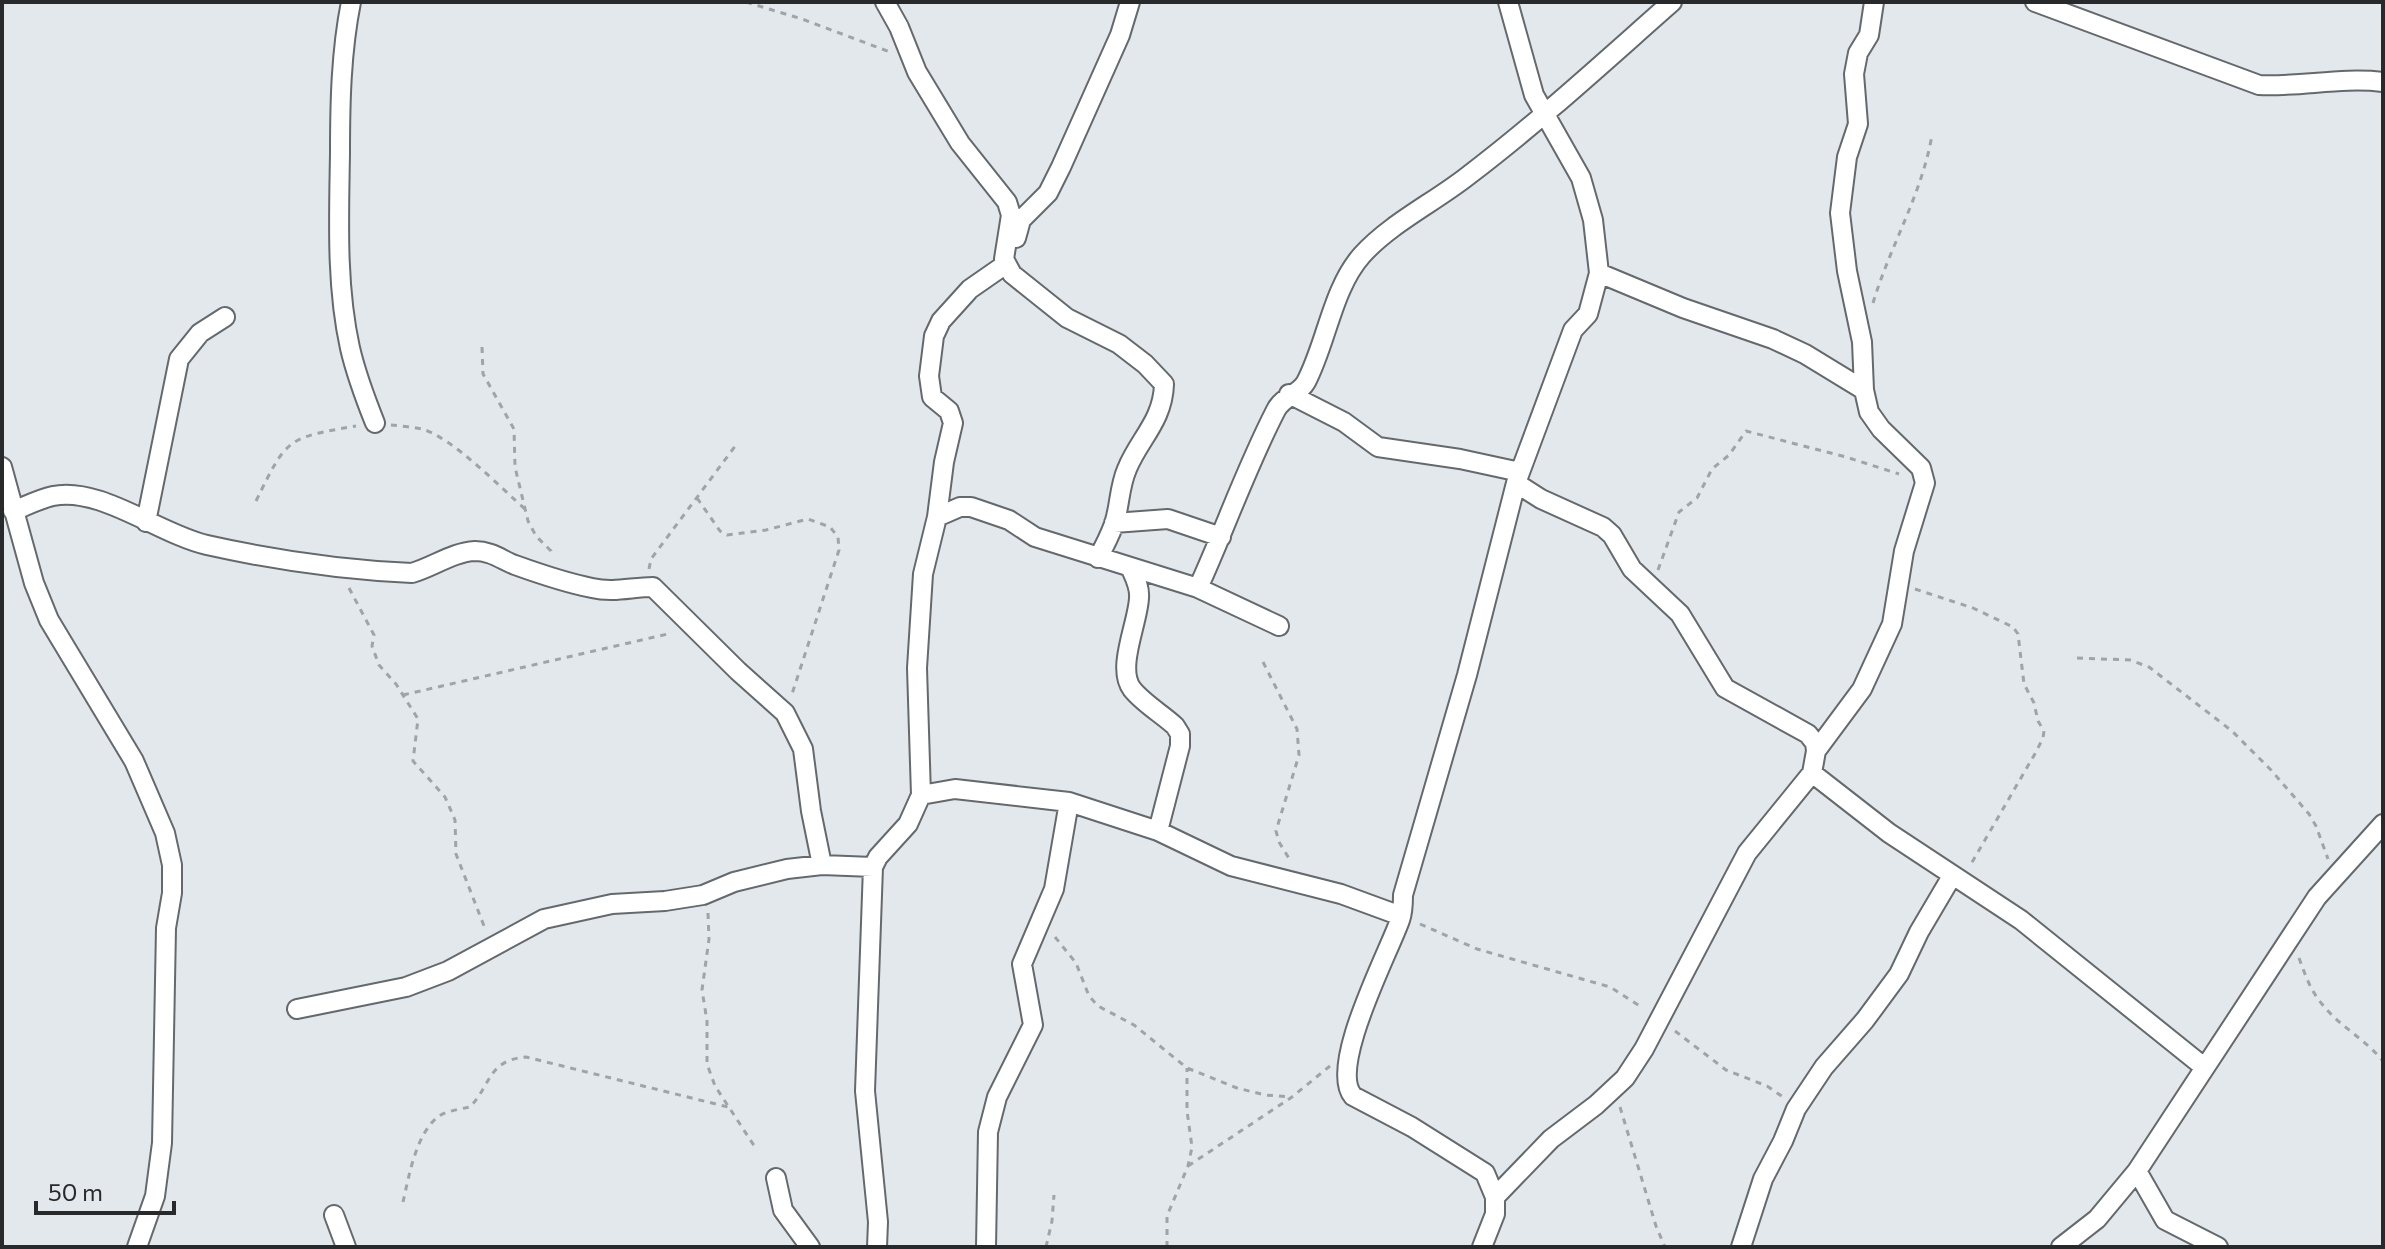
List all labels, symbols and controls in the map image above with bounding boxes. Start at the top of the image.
scale bar [36,1165,174,1215]
text: 50 m [48,1177,103,1206]

